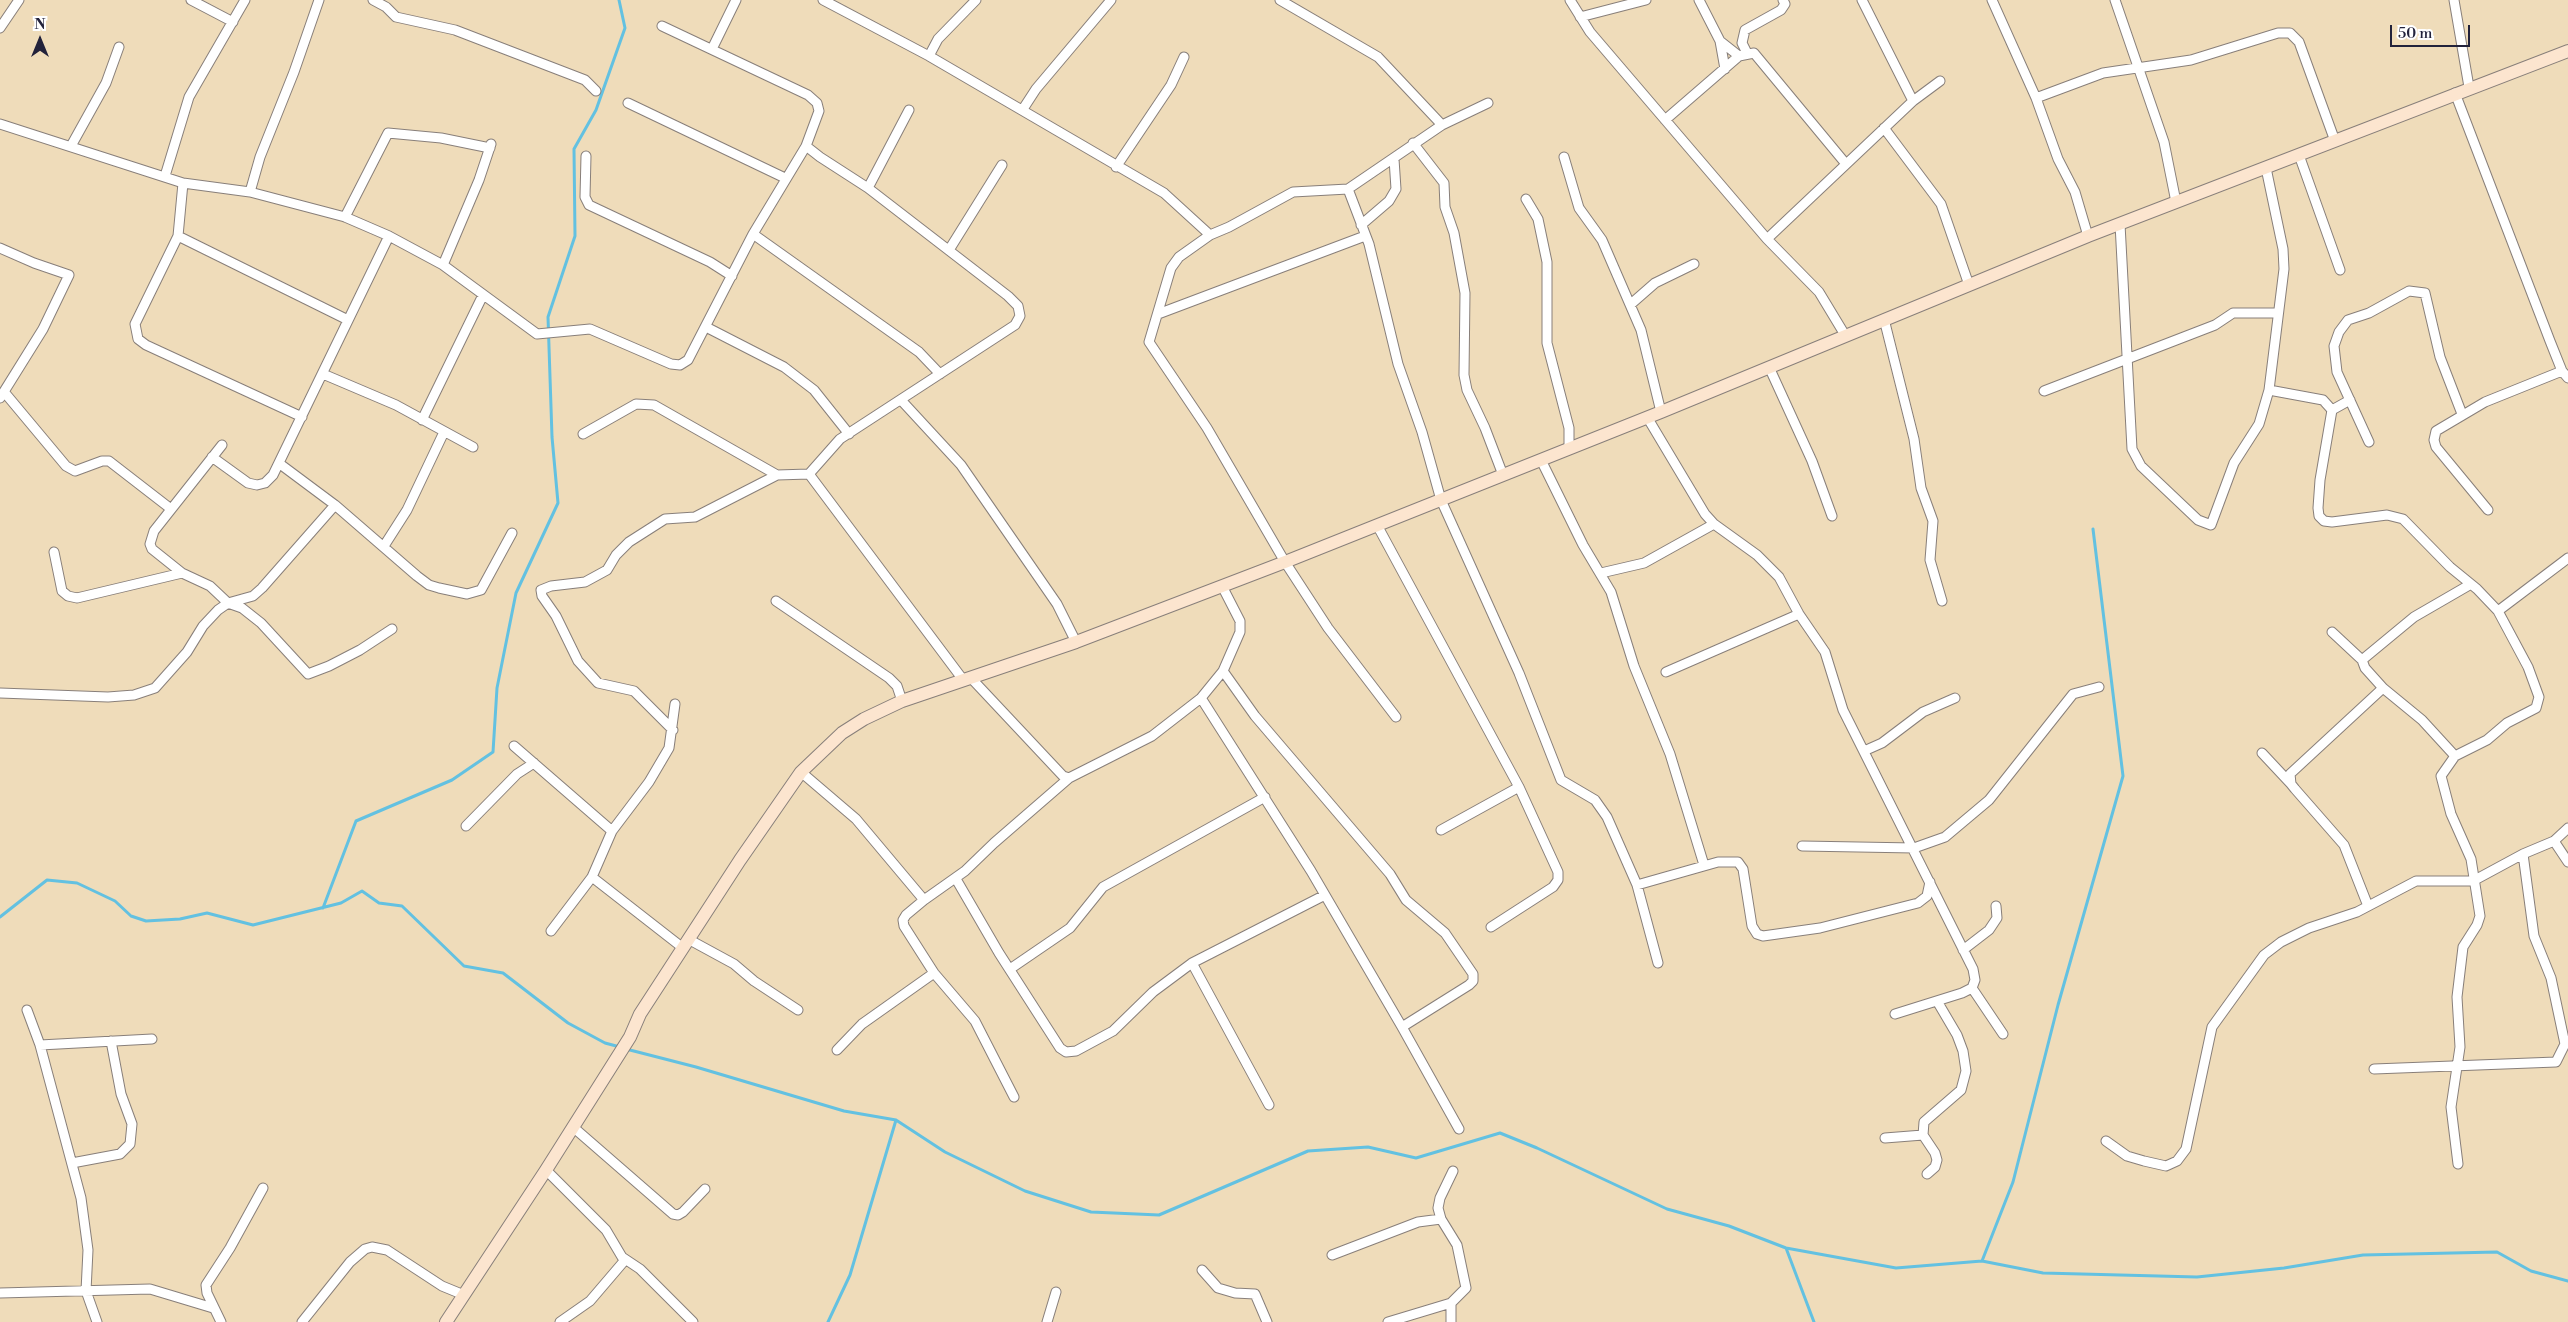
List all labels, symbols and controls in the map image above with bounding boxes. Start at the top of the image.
north arrow [15,15,65,65]
scale bar [2393,15,2473,47]
text: N [34,16,46,34]
text: 50 m [2398,24,2432,43]

